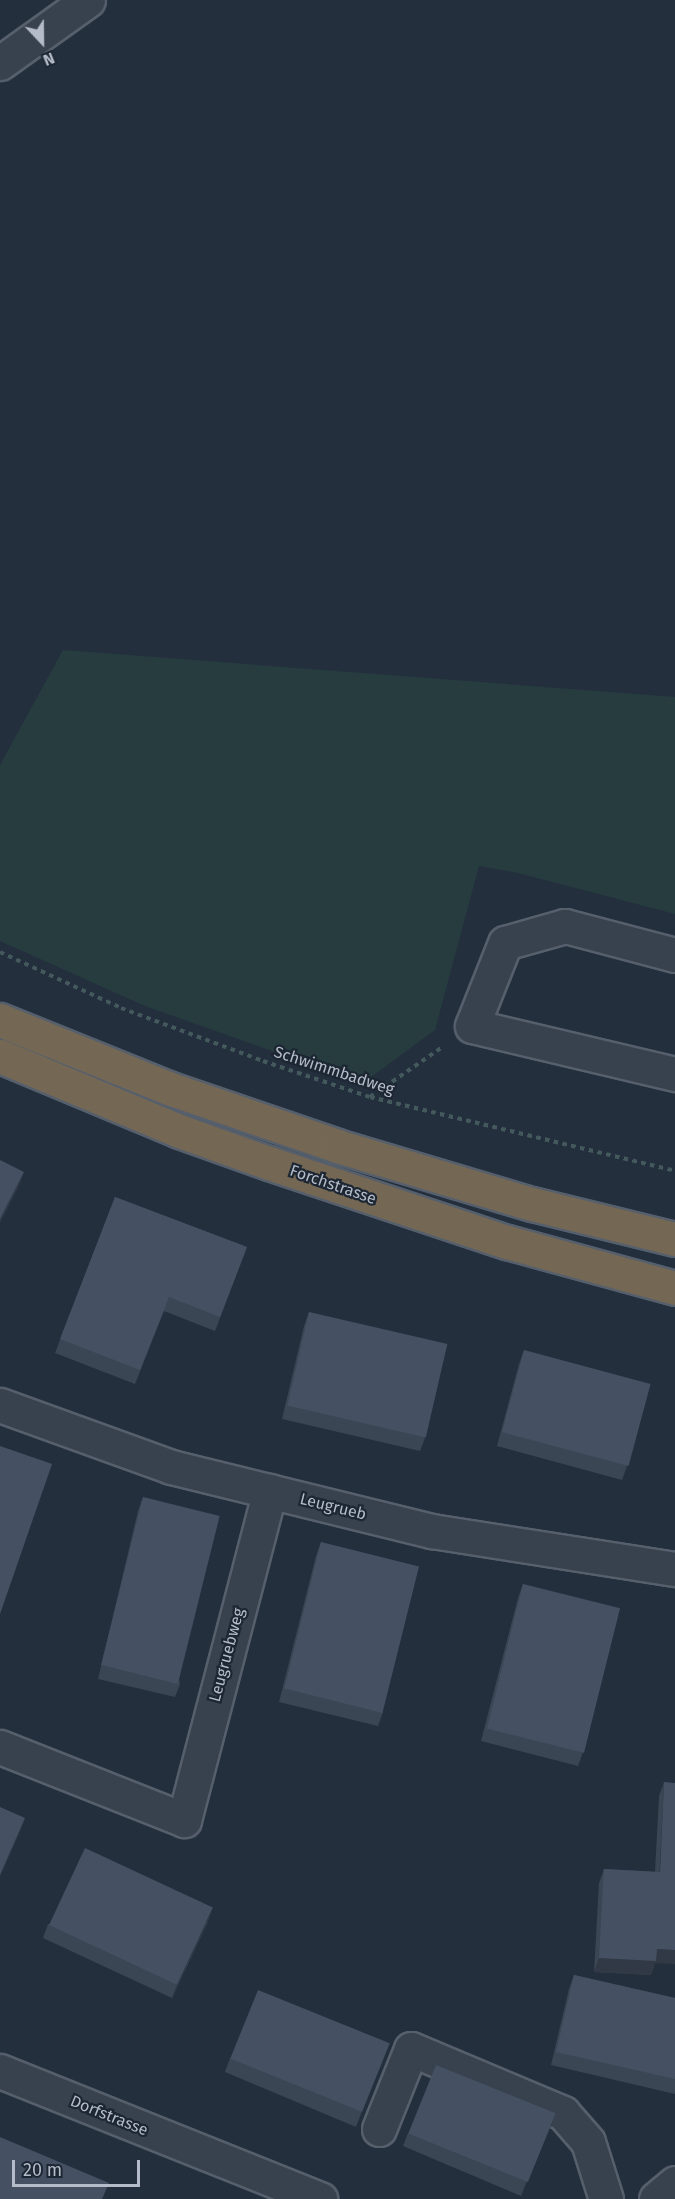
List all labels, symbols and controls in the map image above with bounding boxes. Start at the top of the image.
north arrow [12,12,72,72]
text: N [40,48,57,70]
street label: Schwimmbadweg [271,1043,397,1099]
street label: Forchstrasse [287,1161,379,1209]
street label: Leugrueb [298,1490,368,1524]
street label: Leugruebweg [205,1606,249,1704]
street label: Dorfstrasse [67,2092,151,2140]
scale bar [15,2148,142,2186]
text: 20 m [23,2159,62,2181]

